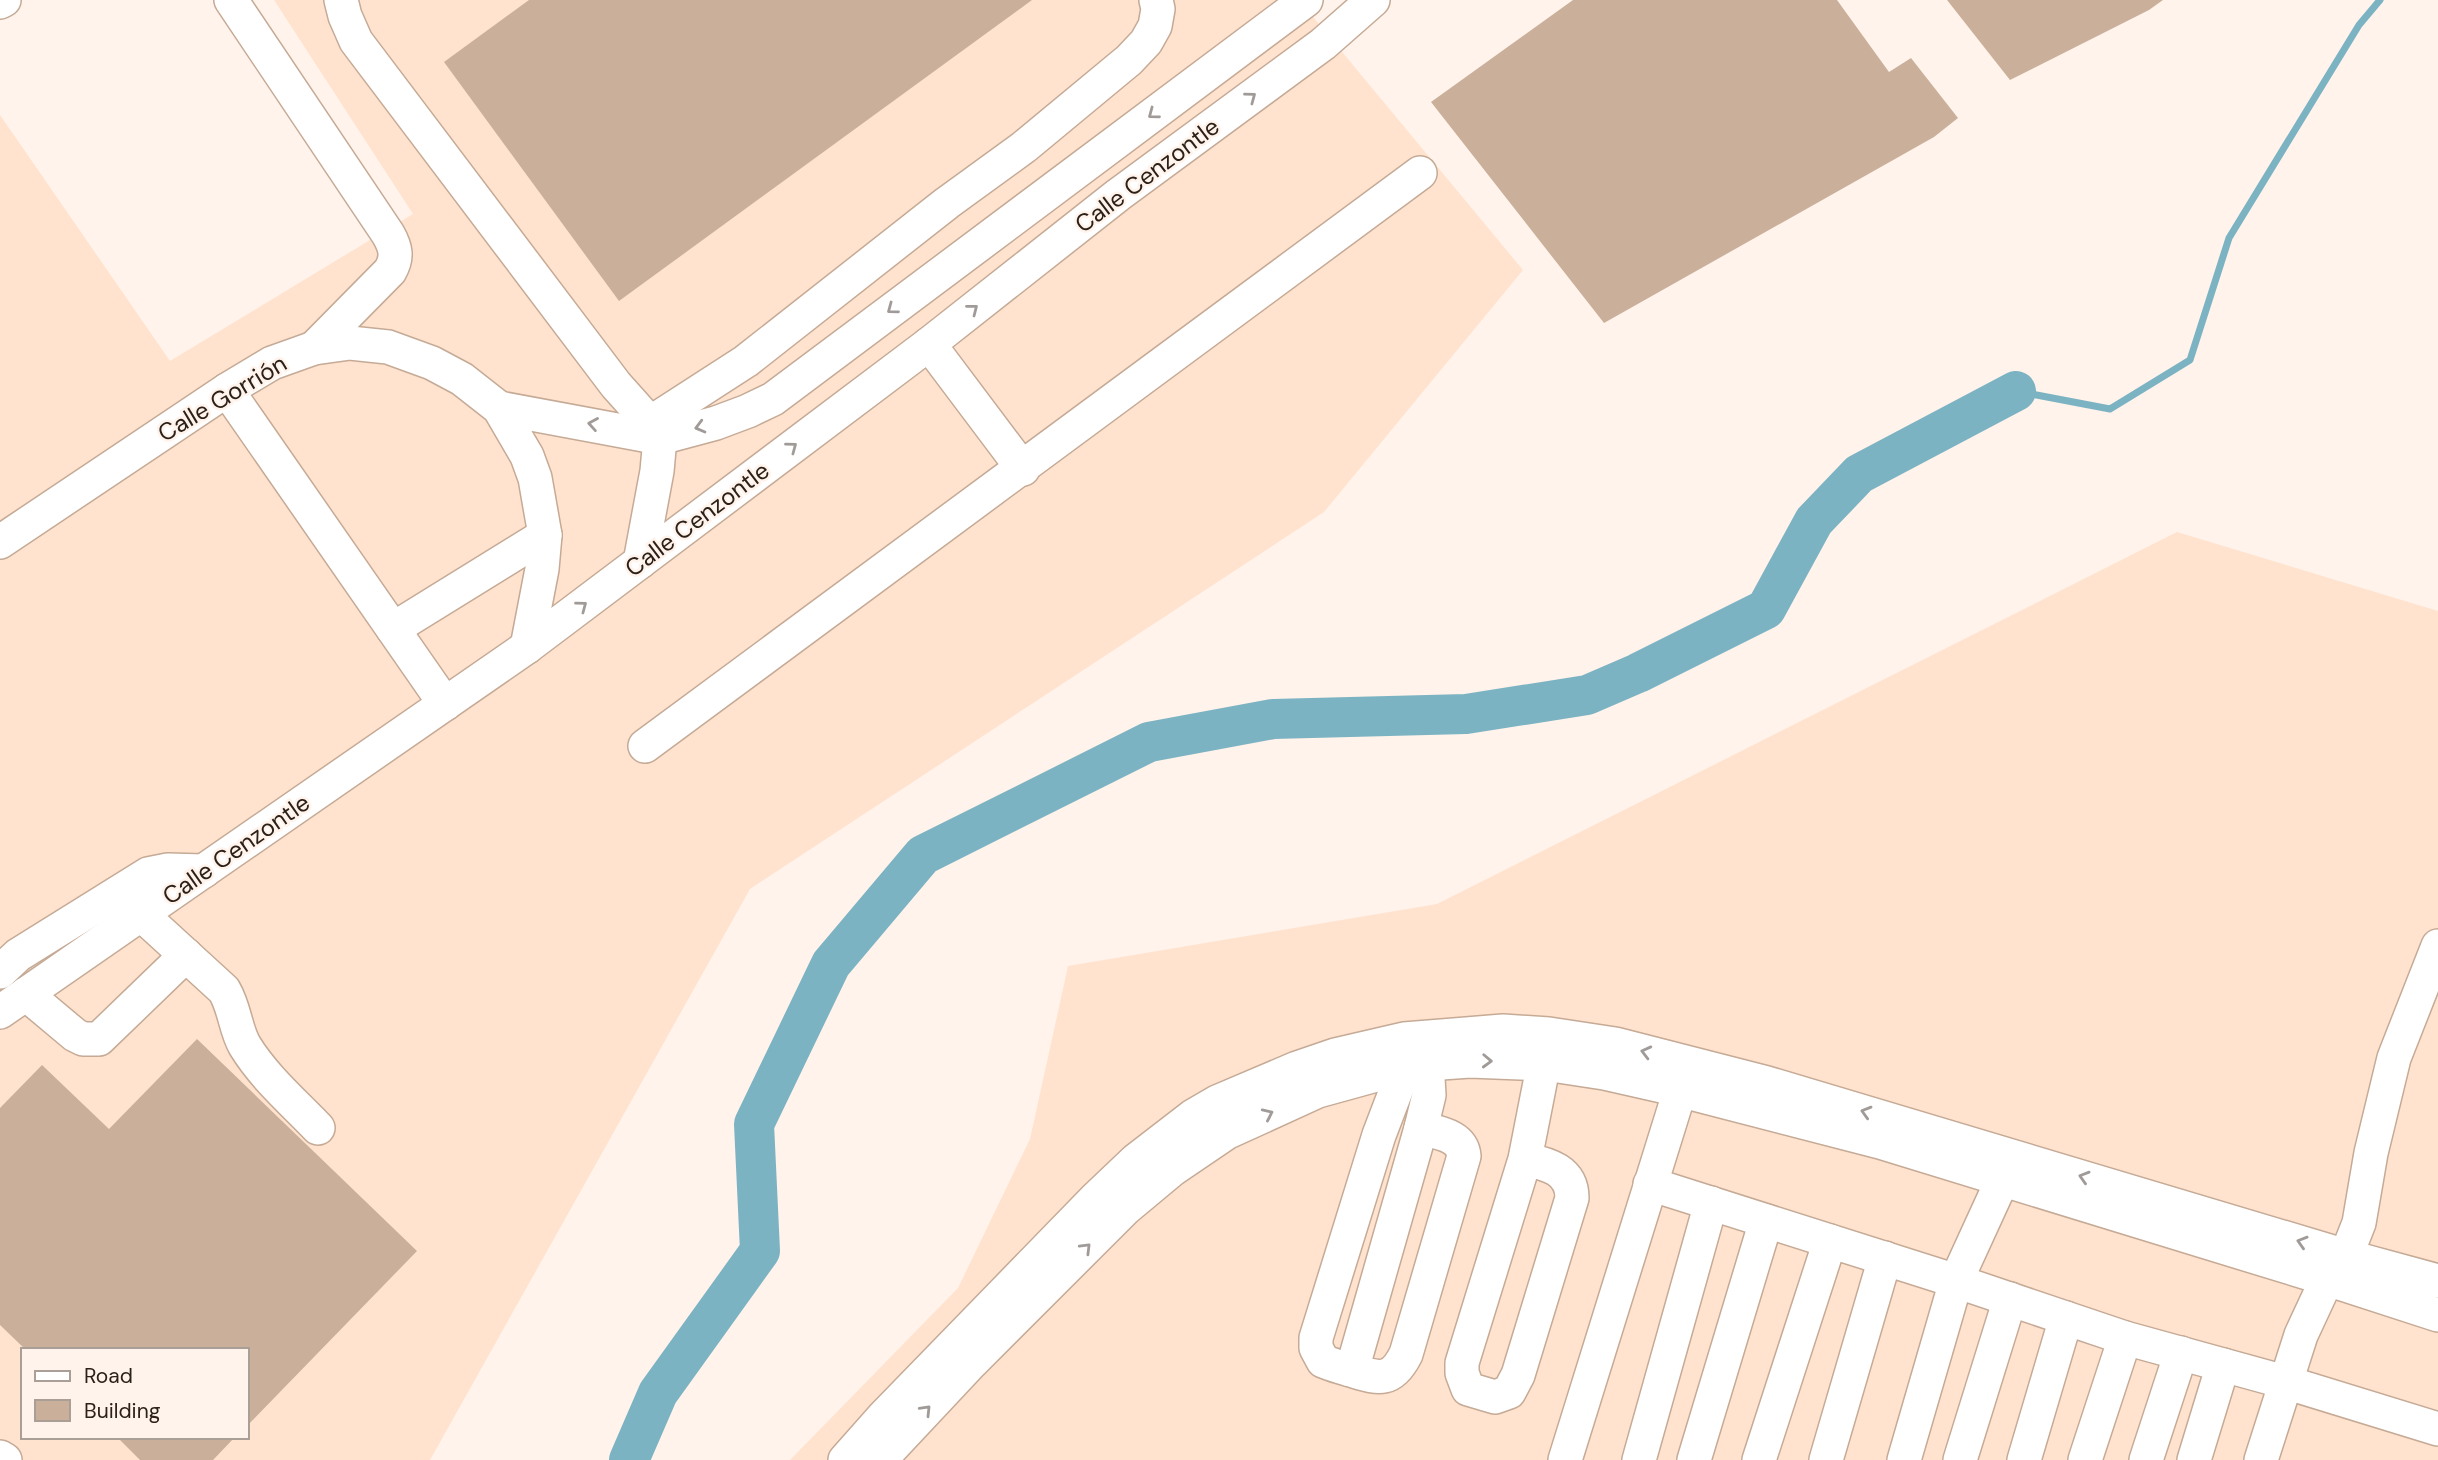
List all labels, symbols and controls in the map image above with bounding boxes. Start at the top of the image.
one-way arrow [1243,93,1256,105]
one-way arrow [1148,106,1161,119]
street label: Calle Cenzontle [1069,111,1225,239]
one-way arrow [888,301,900,314]
one-way arrow [966,305,978,318]
street label: Calle Gorrión [152,347,292,449]
one-way arrow [587,418,599,433]
one-way arrow [695,419,707,433]
one-way arrow [785,443,797,456]
street label: Calle Cenzontle [619,455,775,583]
one-way arrow [574,602,587,614]
street label: Calle Cenzontle [156,787,316,911]
one-way arrow [1641,1046,1653,1060]
one-way arrow [1481,1054,1492,1069]
one-way arrow [1860,1105,1872,1120]
one-way arrow [1261,1108,1273,1122]
one-way arrow [2078,1170,2090,1185]
one-way arrow [2296,1236,2308,1251]
one-way arrow [1078,1243,1091,1256]
legend [21,1348,248,1439]
text: Road [84,1362,133,1390]
text: Building [84,1397,161,1425]
one-way arrow [918,1405,931,1418]

